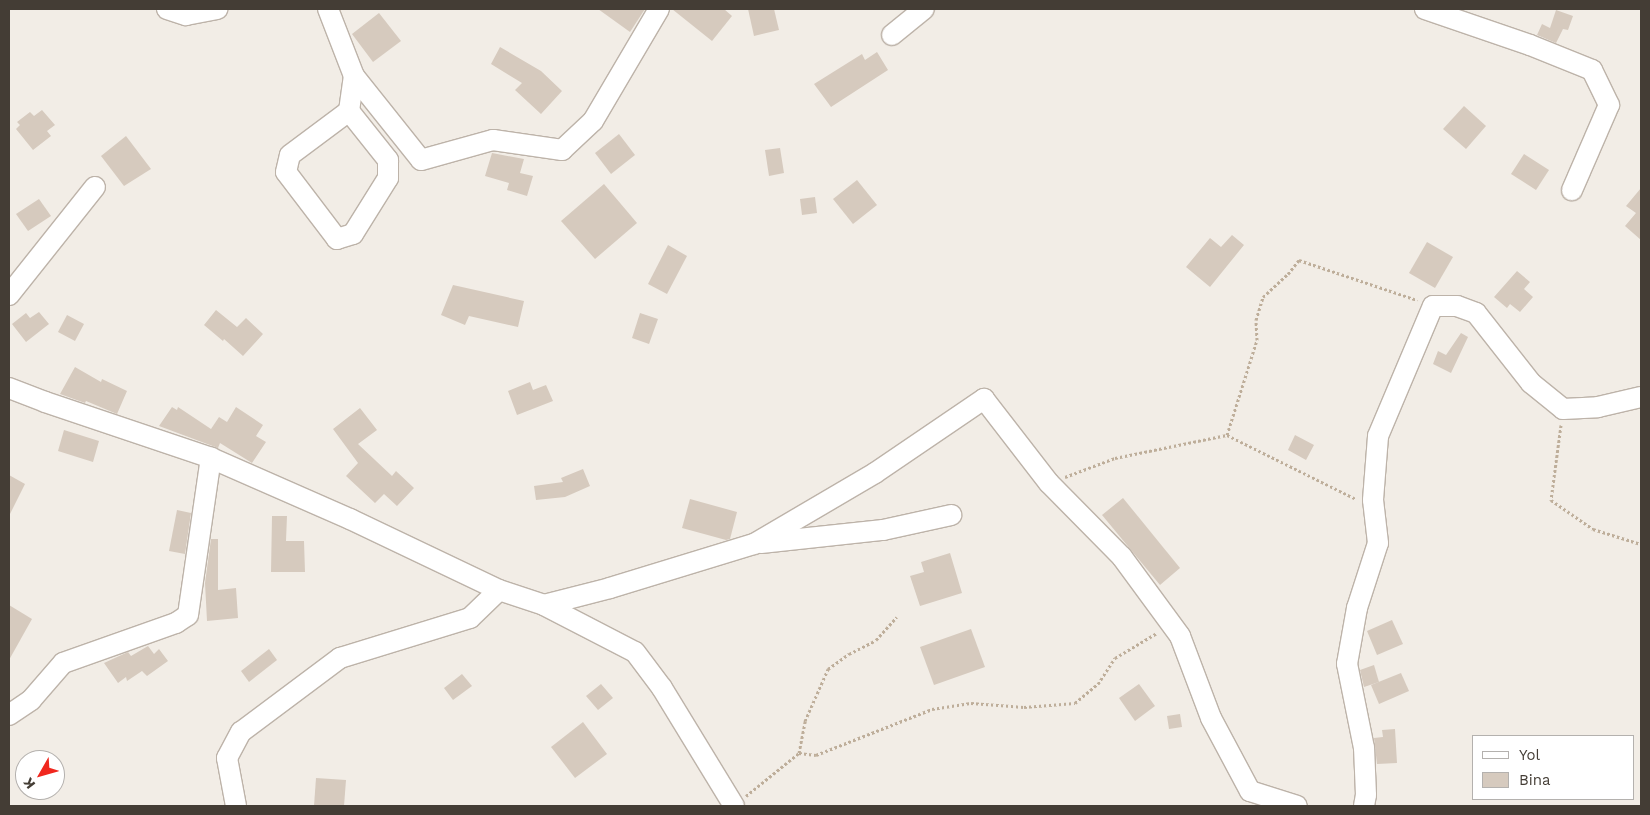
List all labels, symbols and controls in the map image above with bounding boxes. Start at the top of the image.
legend [1472,735,1635,800]
text: Yol [1519,746,1540,764]
north arrow [15,750,65,800]
text: Bina [1519,771,1551,789]
text: K [20,775,38,792]

